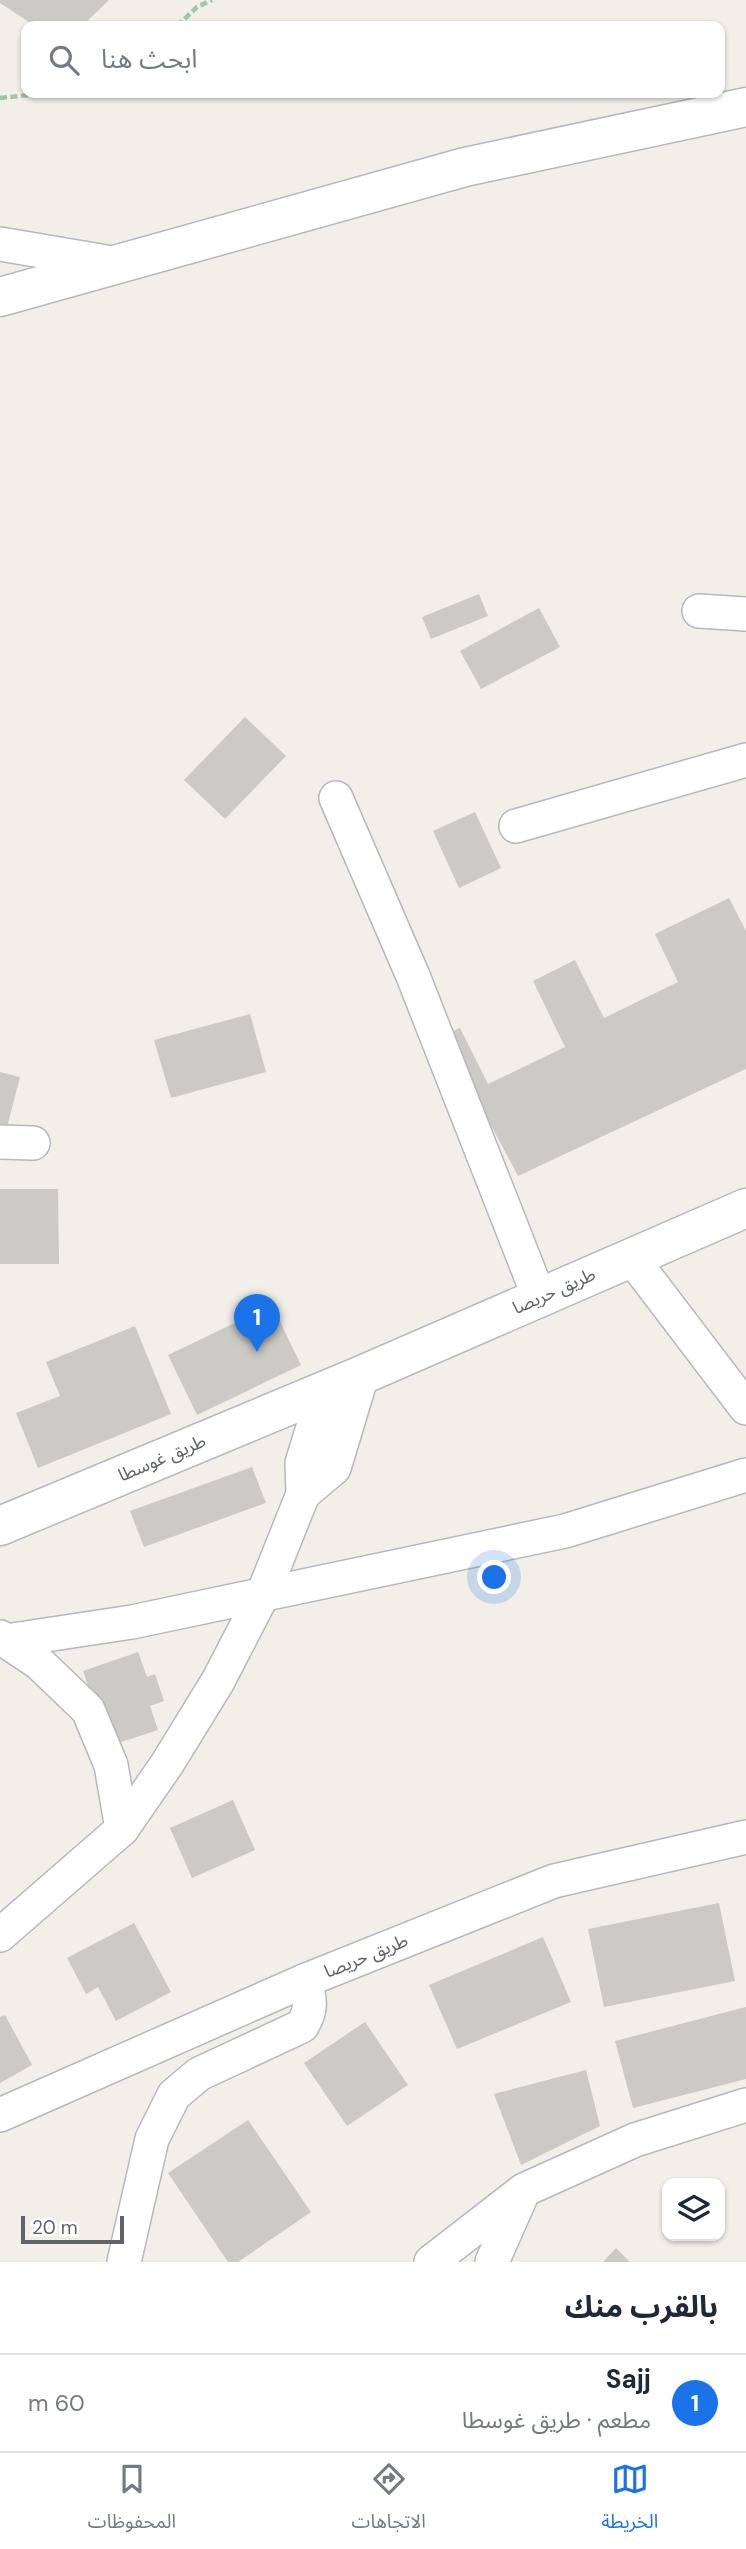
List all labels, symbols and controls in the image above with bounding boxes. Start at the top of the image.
search box [21,21,725,98]
icon: search [45,41,83,79]
text: ابحث هنا [101,42,198,76]
street label: طريق حريصا [509,1262,599,1320]
pin: 1 [234,1294,280,1352]
street label: طريق غوسطا [114,1429,210,1487]
your location [477,1560,511,1594]
street label: طريق حريصا [321,1928,411,1984]
map controls [662,2178,725,2241]
button: layers [662,2178,725,2241]
scale bar [21,2213,124,2245]
text: 20 m [32,2215,78,2240]
text: بالقرب منك [565,2287,718,2326]
text: Sajj [606,2362,651,2396]
text: 60 m [28,2388,85,2418]
text: 1 [691,2388,699,2418]
text: مطعم · طريق غوسطا [462,2405,651,2435]
tab: المحفوظات [88,2460,176,2542]
tab: الاتجاهات [352,2460,426,2542]
tab: الخريطة [601,2460,658,2542]

